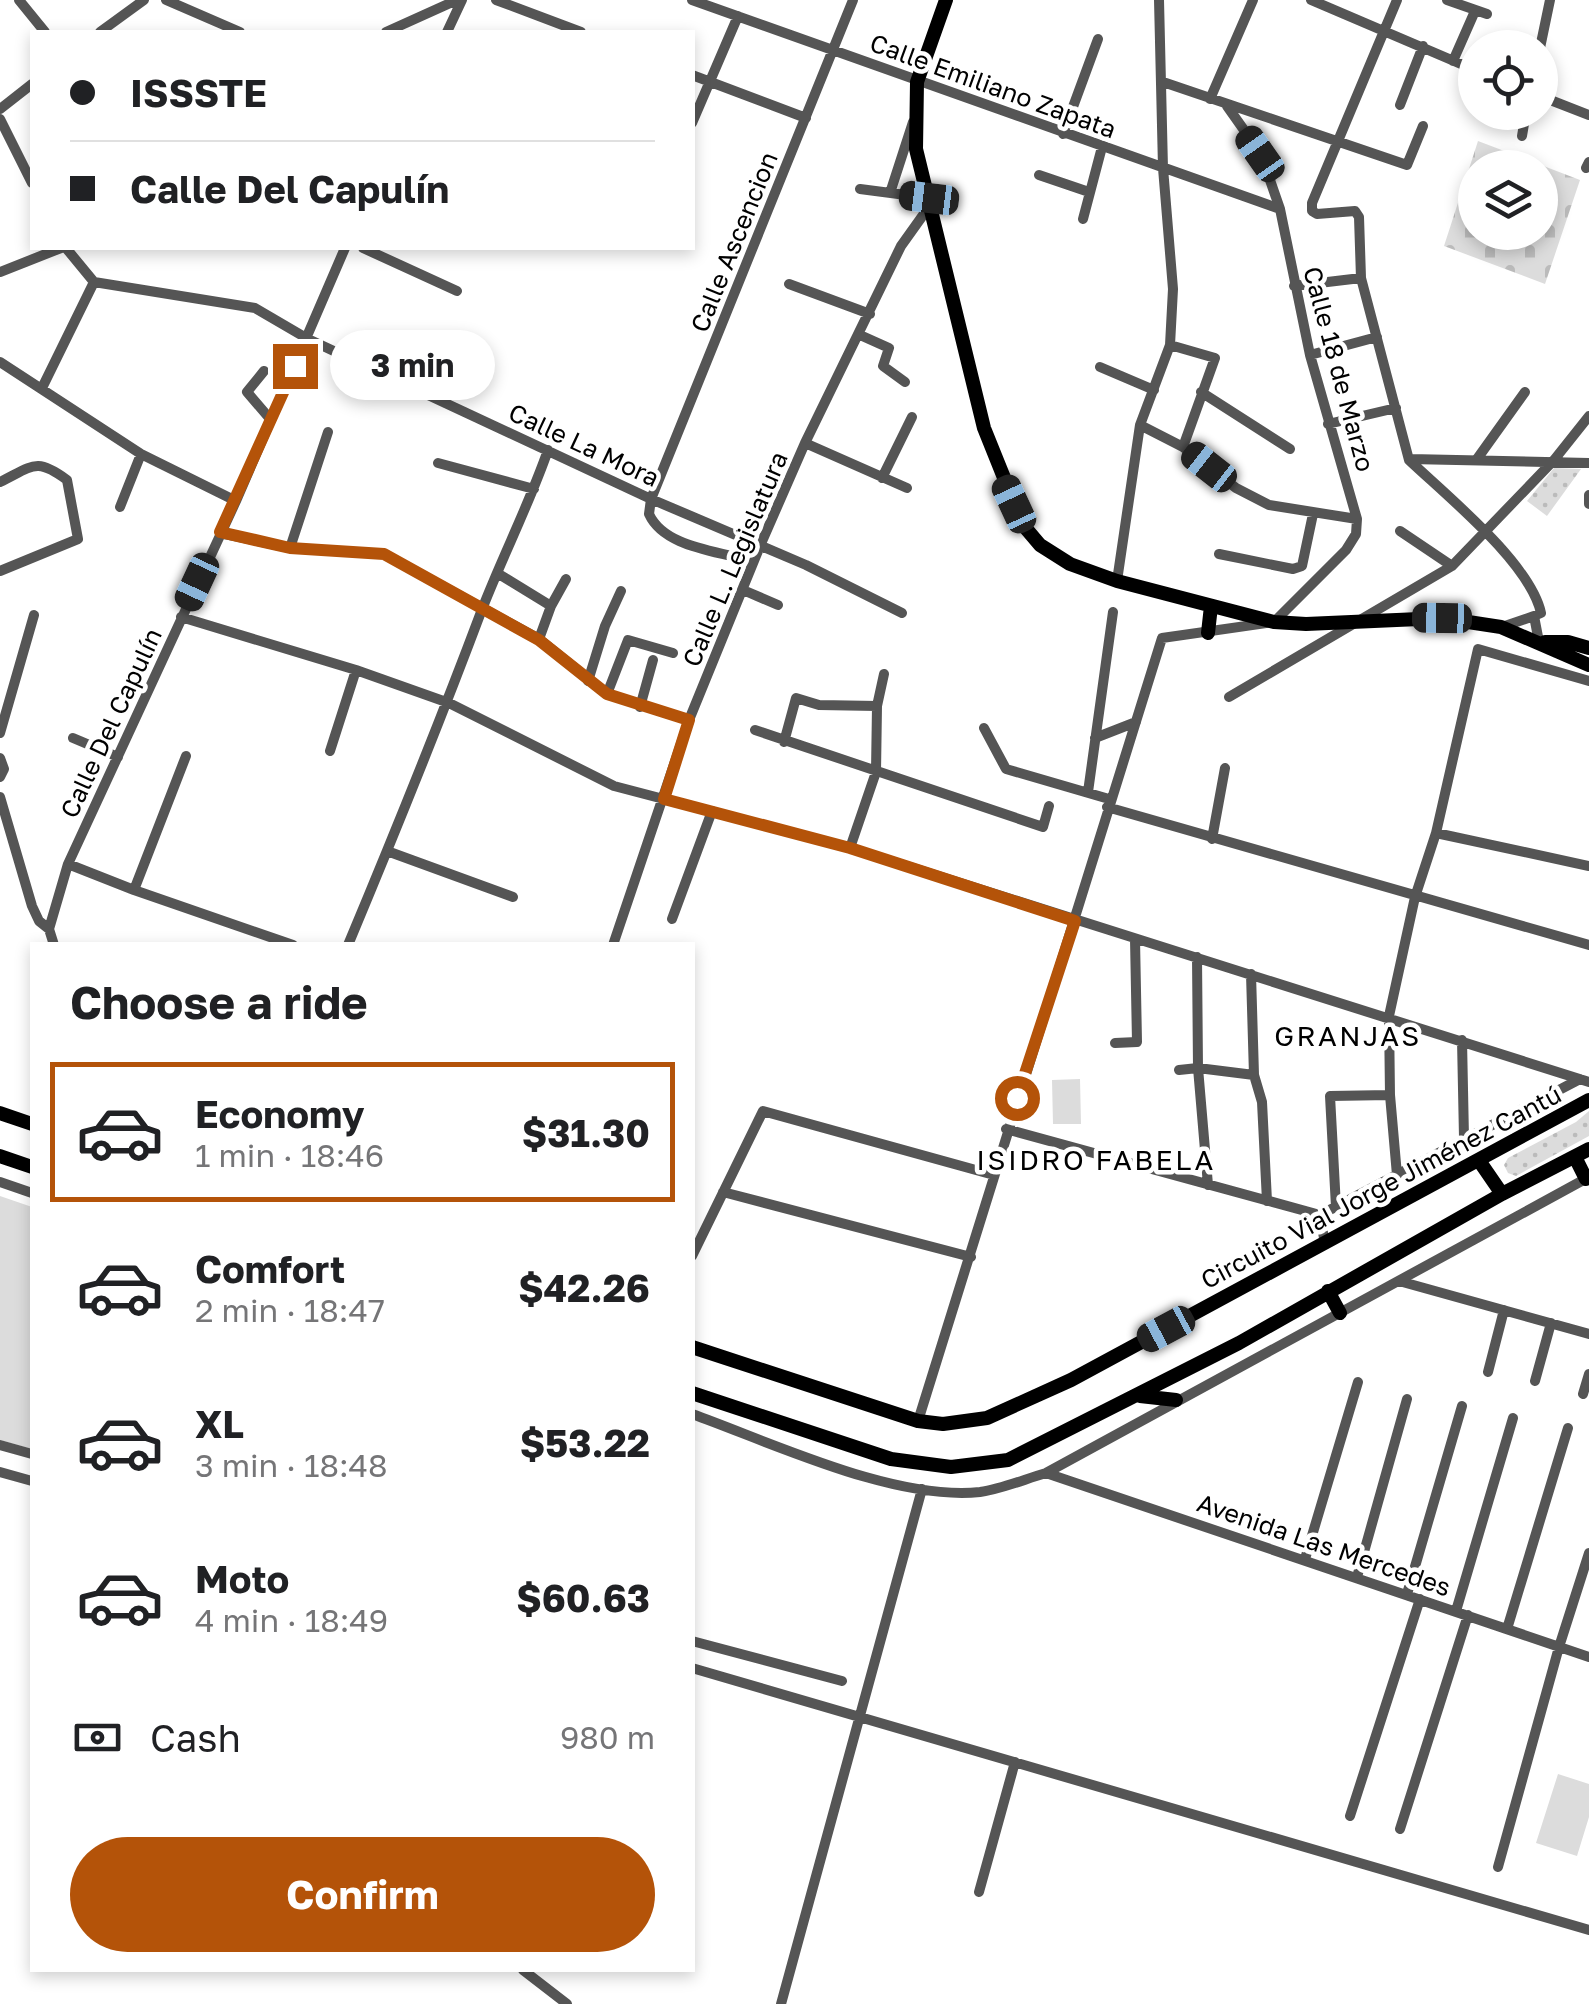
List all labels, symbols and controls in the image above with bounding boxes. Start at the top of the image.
street label: Calle Emiliano Zapata [866,27,1120,144]
map controls [1458,30,1558,250]
button: locate [1458,30,1558,130]
text: ISSSTE [130,70,267,115]
car [1231,121,1289,187]
street label: Calle Ascencion [683,147,784,336]
button: layers [1458,150,1558,250]
text: Calle Del Capulín [130,166,449,211]
car [897,179,961,217]
street label: Calle 18 de Marzo [1297,263,1382,475]
callout: 3 min [330,331,495,401]
route end [273,344,318,389]
text: 3 min [371,346,454,384]
street label: Calle La Mora [504,396,664,493]
car [1176,437,1242,497]
street label: Calle L. Legislatura [675,447,794,671]
car [988,470,1040,538]
car [171,548,223,616]
car [1412,602,1472,634]
street label: Calle Del Capulín [53,623,168,822]
text: Choose a ride [70,975,368,1029]
district label: GRANJAS [1274,1019,1422,1052]
route start [995,1076,1040,1121]
street label: Circuito Vial Jorge Jiménez Cantú [1195,1078,1566,1295]
icon: car [75,1087,165,1177]
text: Economy [195,1091,364,1136]
text: $31.30 [522,1110,650,1155]
text: 1 min · 18:46 [195,1136,384,1174]
district label: ISIDRO FABELA [976,1143,1216,1176]
icon: car [75,1242,165,1332]
text: Comfort [195,1246,345,1291]
text: $42.26 [518,1265,650,1310]
text: 2 min · 18:47 [195,1291,385,1329]
car [1132,1302,1200,1356]
icon: car [75,1397,165,1487]
text: XL [195,1401,244,1446]
text: $53.22 [520,1420,650,1465]
text: 3 min · 18:48 [195,1446,388,1484]
street label: Avenida Las Mercedes [1193,1487,1455,1602]
icon: car [75,1552,165,1642]
text: Moto [195,1556,289,1601]
text: $60.63 [516,1575,650,1620]
text: 4 min · 18:49 [195,1601,388,1639]
icon: cash [70,1710,125,1765]
text: Cash [150,1715,241,1760]
text: 980 m [560,1718,655,1756]
button: Confirm [70,1837,655,1952]

